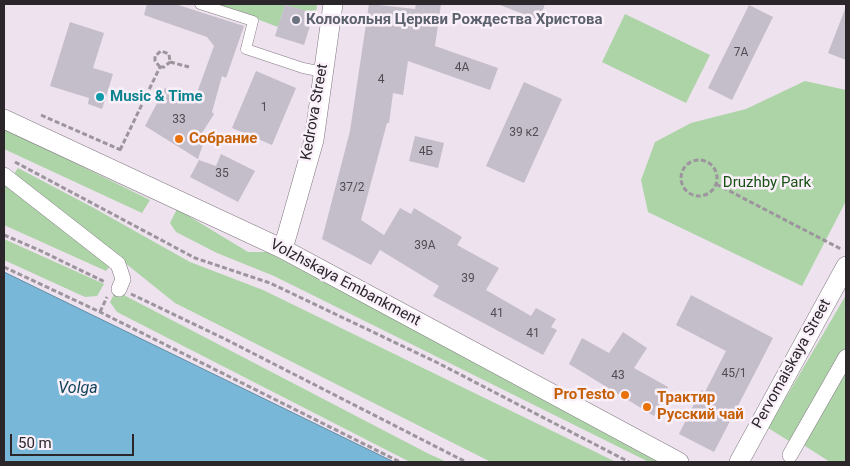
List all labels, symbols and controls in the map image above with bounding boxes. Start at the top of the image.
place label: Колокольня Церкви Рождества Христова [306,11,602,29]
marker: Колокольня Церкви Рождества Христова [290,14,302,26]
house number: 7А [734,46,748,60]
house number: 4А [455,61,469,75]
street label: Kedrova Street [298,62,332,162]
house number: 4 [378,73,384,87]
place label: Music & Time [110,88,203,106]
marker: Music & Time [94,91,106,103]
house number: 1 [261,101,267,115]
house number: 33 [172,113,186,127]
house number: 39 к2 [509,126,539,140]
place label: Собрание [189,130,257,148]
marker: Собрание [173,133,185,145]
house number: 4Б [419,145,433,159]
house number: 35 [215,167,229,181]
park label: Druzhby Park [723,174,811,192]
house number: 37/2 [339,181,365,195]
street label: Volzhskaya Embankment [267,236,423,330]
house number: 39А [414,239,436,253]
house number: 39 [461,272,475,286]
street label: Pervomaiskaya Street [749,296,835,432]
house number: 41 [490,307,504,321]
house number: 41 [526,327,540,341]
house number: 45/1 [721,367,747,381]
house number: 43 [611,369,625,383]
water label: Volga [58,379,98,399]
place label: ProTesto [554,386,615,404]
marker: ProTesto [619,389,631,401]
place label: Трактир Русский чай [657,389,744,424]
marker: Трактир Русский чай [641,401,653,413]
scale bar [12,424,136,456]
text: 50 m [18,434,52,452]

